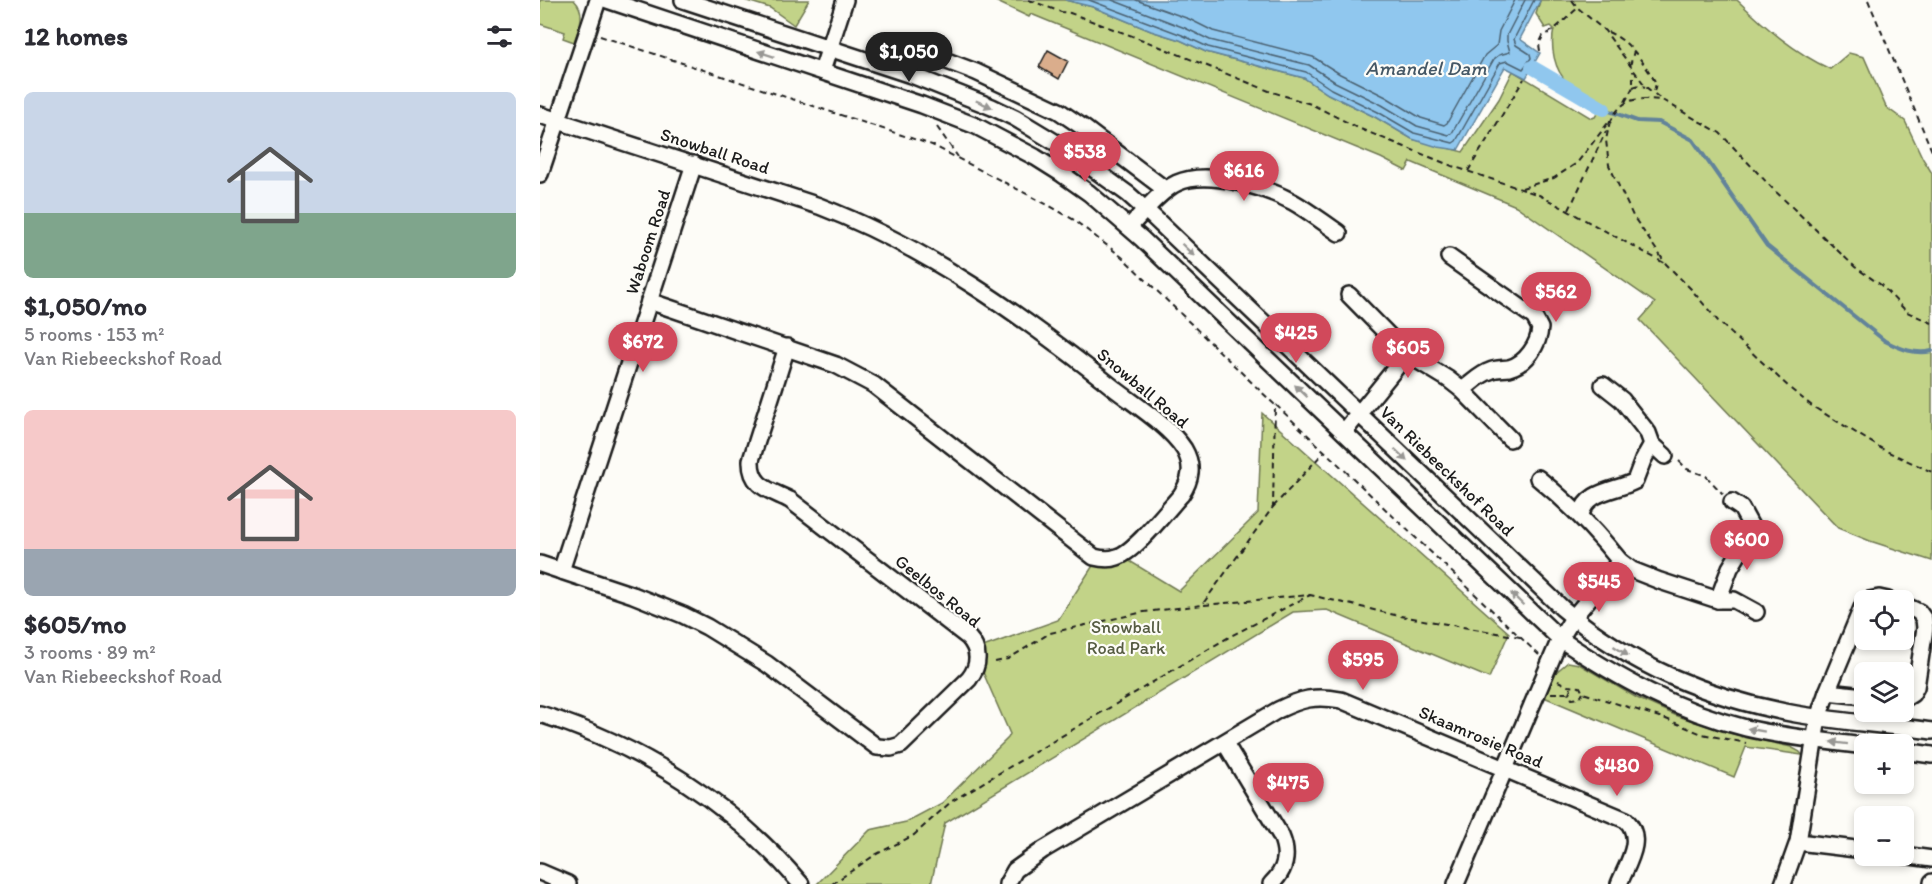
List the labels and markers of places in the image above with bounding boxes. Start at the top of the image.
pin: $1,050 [860,32,958,83]
pin: $538 [1049,132,1121,183]
pin: $616 [1208,151,1280,202]
pin: $562 [1520,272,1592,323]
pin: $425 [1260,313,1332,364]
pin: $672 [607,322,679,373]
pin: $605 [1372,328,1444,379]
pin: $600 [1711,520,1783,571]
pin: $545 [1563,562,1635,613]
pin: $595 [1327,640,1399,691]
pin: $480 [1581,746,1653,797]
pin: $475 [1252,763,1324,814]

